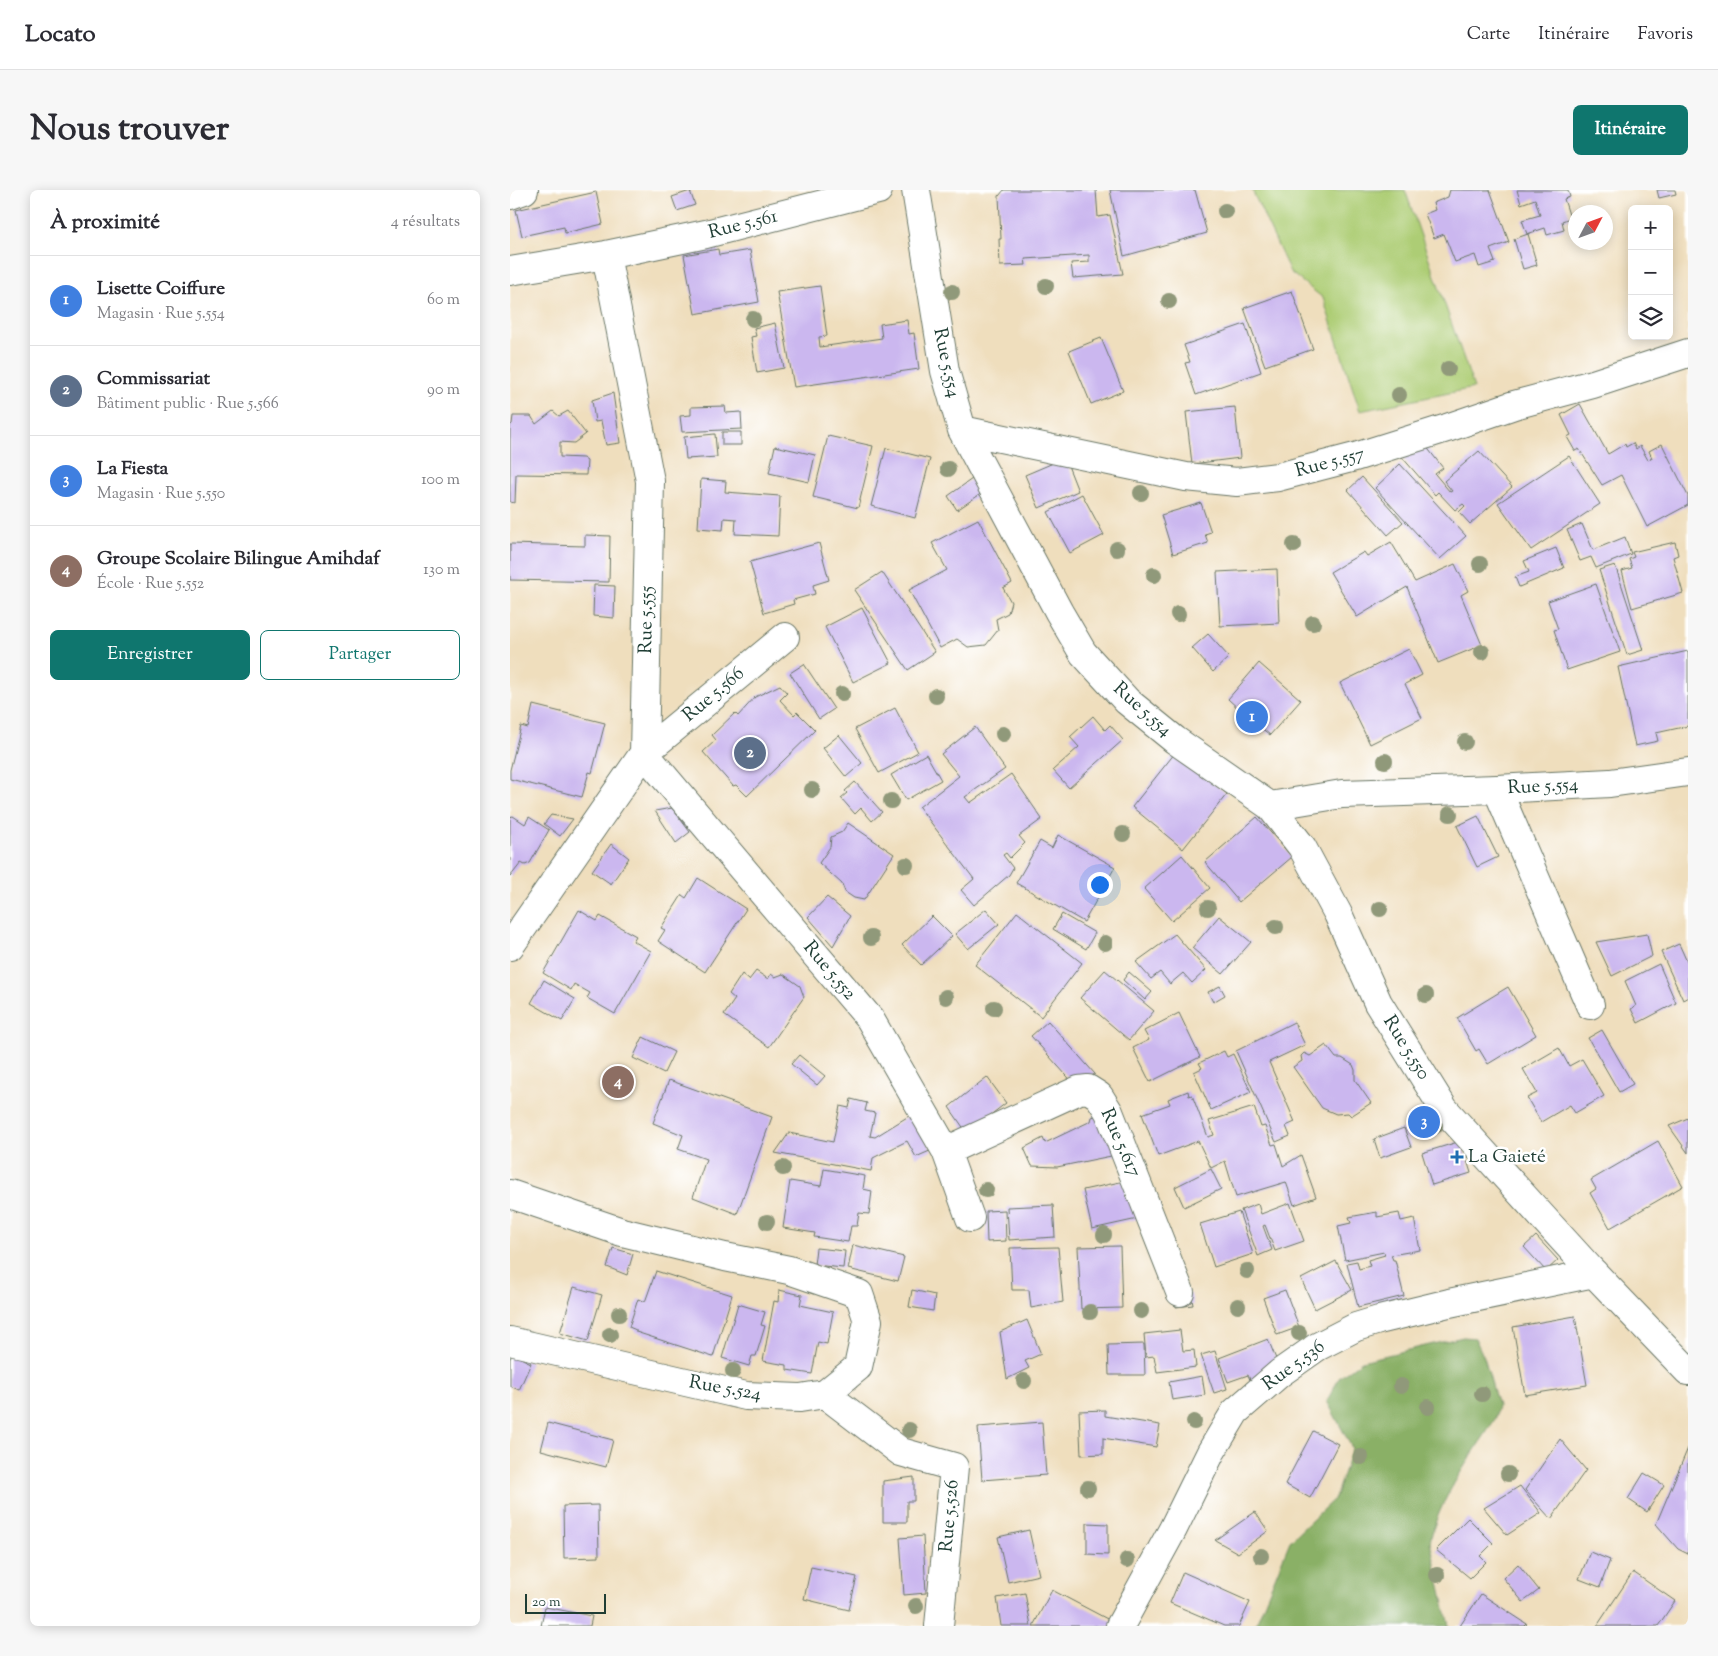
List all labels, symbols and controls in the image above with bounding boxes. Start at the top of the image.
text: Locato [25,18,96,52]
text: Carte [1467,22,1510,48]
text: Itinéraire [1538,22,1610,48]
text: Favoris [1638,22,1693,48]
text: Nous trouver [30,105,229,156]
button: Itinéraire [1573,105,1688,155]
street label: Rue 5.561 [706,203,781,247]
north arrow [1568,205,1613,250]
map controls [1628,205,1673,340]
button: + [1628,205,1673,250]
text: À proximité [50,208,160,238]
text: 4 résultats [391,211,460,234]
button: − [1628,250,1673,295]
text: Lisette Coiffure [97,276,225,303]
text: 1 [63,289,69,312]
text: 60 m [427,289,460,312]
button: layers [1628,295,1673,340]
text: Magasin · Rue 5.554 [97,303,225,326]
street label: Rue 5.554 [925,325,967,401]
text: Commissariat [97,366,210,393]
text: 2 [62,379,70,402]
text: 90 m [427,379,460,402]
text: Bâtiment public · Rue 5.566 [97,393,279,416]
street label: Rue 5.557 [1292,441,1368,485]
text: La Fiesta [97,456,168,483]
text: 3 [63,469,69,492]
text: 100 m [421,469,460,492]
text: Magasin · Rue 5.550 [97,483,225,506]
text: Groupe Scolaire Bilingue Amihdaf [97,546,380,573]
text: 4 [62,559,70,582]
text: 130 m [423,559,460,582]
text: École · Rue 5.552 [97,573,204,596]
street label: Rue 5.555 [633,585,661,654]
button: Enregistrer [50,630,250,680]
button: Partager [260,630,460,680]
street label: Rue 5.566 [677,661,751,729]
street label: Rue 5.554 [1107,676,1178,744]
pin: 1 [1236,698,1268,736]
pin: 2 [734,734,766,772]
street label: Rue 5.554 [1507,772,1580,802]
your location [1087,872,1113,898]
street label: Rue 5.552 [796,935,862,1007]
street label: Rue 5.550 [1376,1011,1436,1085]
pin: 4 [602,1063,634,1101]
pin: 3 [1408,1103,1440,1141]
street label: Rue 5.617 [1093,1104,1147,1182]
place label: La Gaieté [1468,1144,1546,1171]
marker: La Gaieté [1450,1150,1464,1164]
street label: Rue 5.536 [1257,1334,1331,1398]
street label: Rue 5.524 [687,1369,764,1409]
street label: Rue 5.526 [933,1478,967,1554]
scale bar [525,1591,606,1614]
text: 20 m [532,1593,561,1613]

